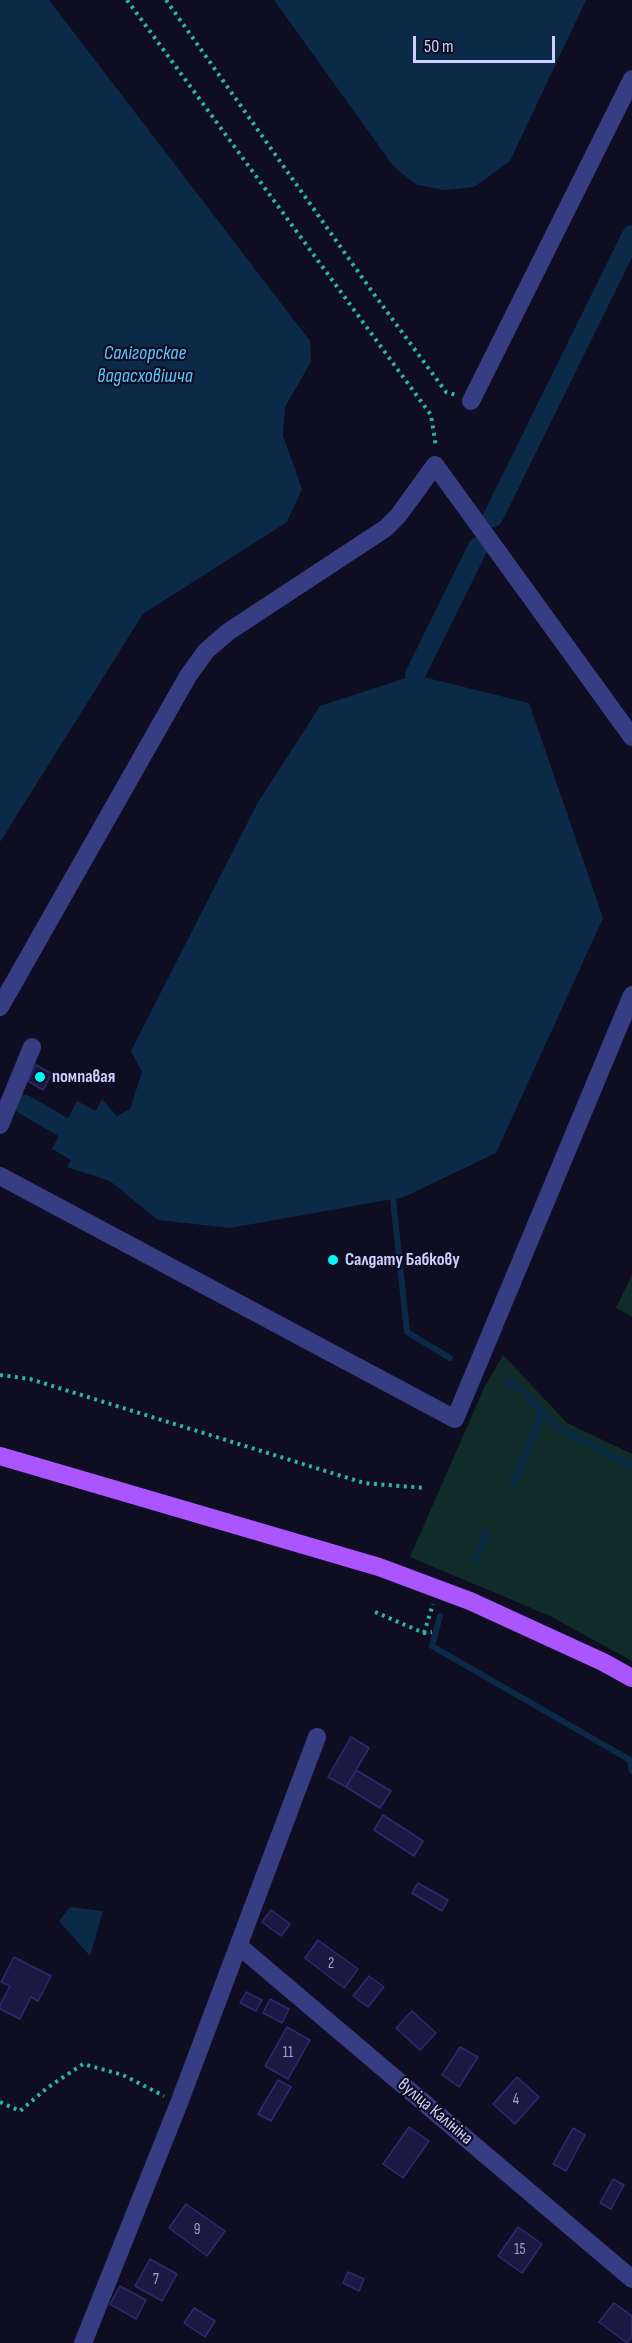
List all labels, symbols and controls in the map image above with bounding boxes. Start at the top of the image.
scale bar [416,24,558,62]
text: 50 m [424,36,454,57]
water label: Салігорскае вадасховішча [97,342,193,389]
place label: помпавая [52,1066,115,1088]
marker: помпавая [33,1070,47,1084]
place label: Салдату Бабкову [345,1249,460,1271]
marker: Салдату Бабкову [326,1253,340,1267]
house number: 2 [328,1955,334,1973]
house number: 11 [283,2044,293,2062]
street label: вуліца Калініна [393,2074,477,2150]
house number: 4 [513,2091,519,2109]
house number: 9 [194,2221,200,2239]
house number: 15 [514,2241,526,2259]
house number: 7 [153,2271,159,2289]

